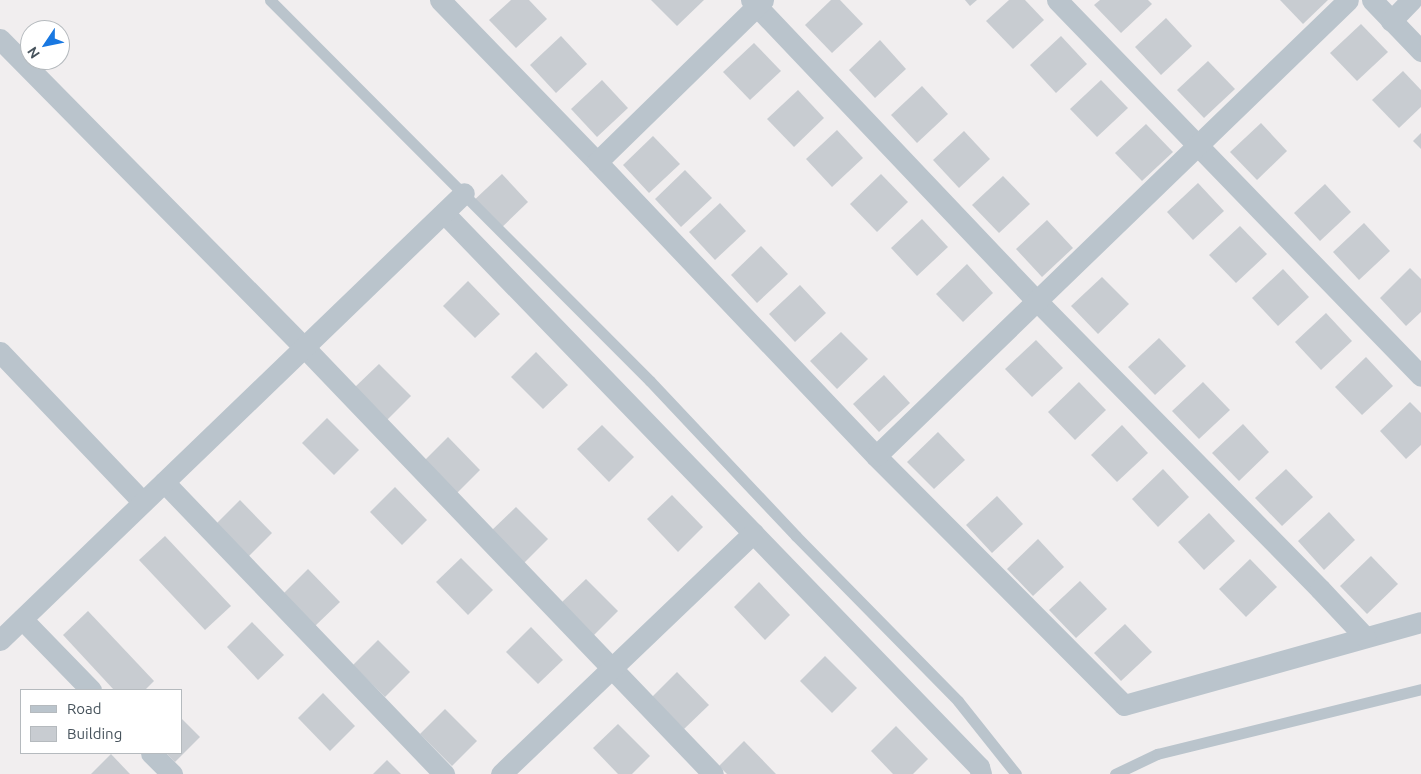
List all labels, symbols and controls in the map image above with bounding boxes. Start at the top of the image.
north arrow [20,20,70,70]
text: N [24,44,43,62]
legend [20,689,182,754]
text: Road [67,700,102,717]
text: Building [67,725,122,742]

